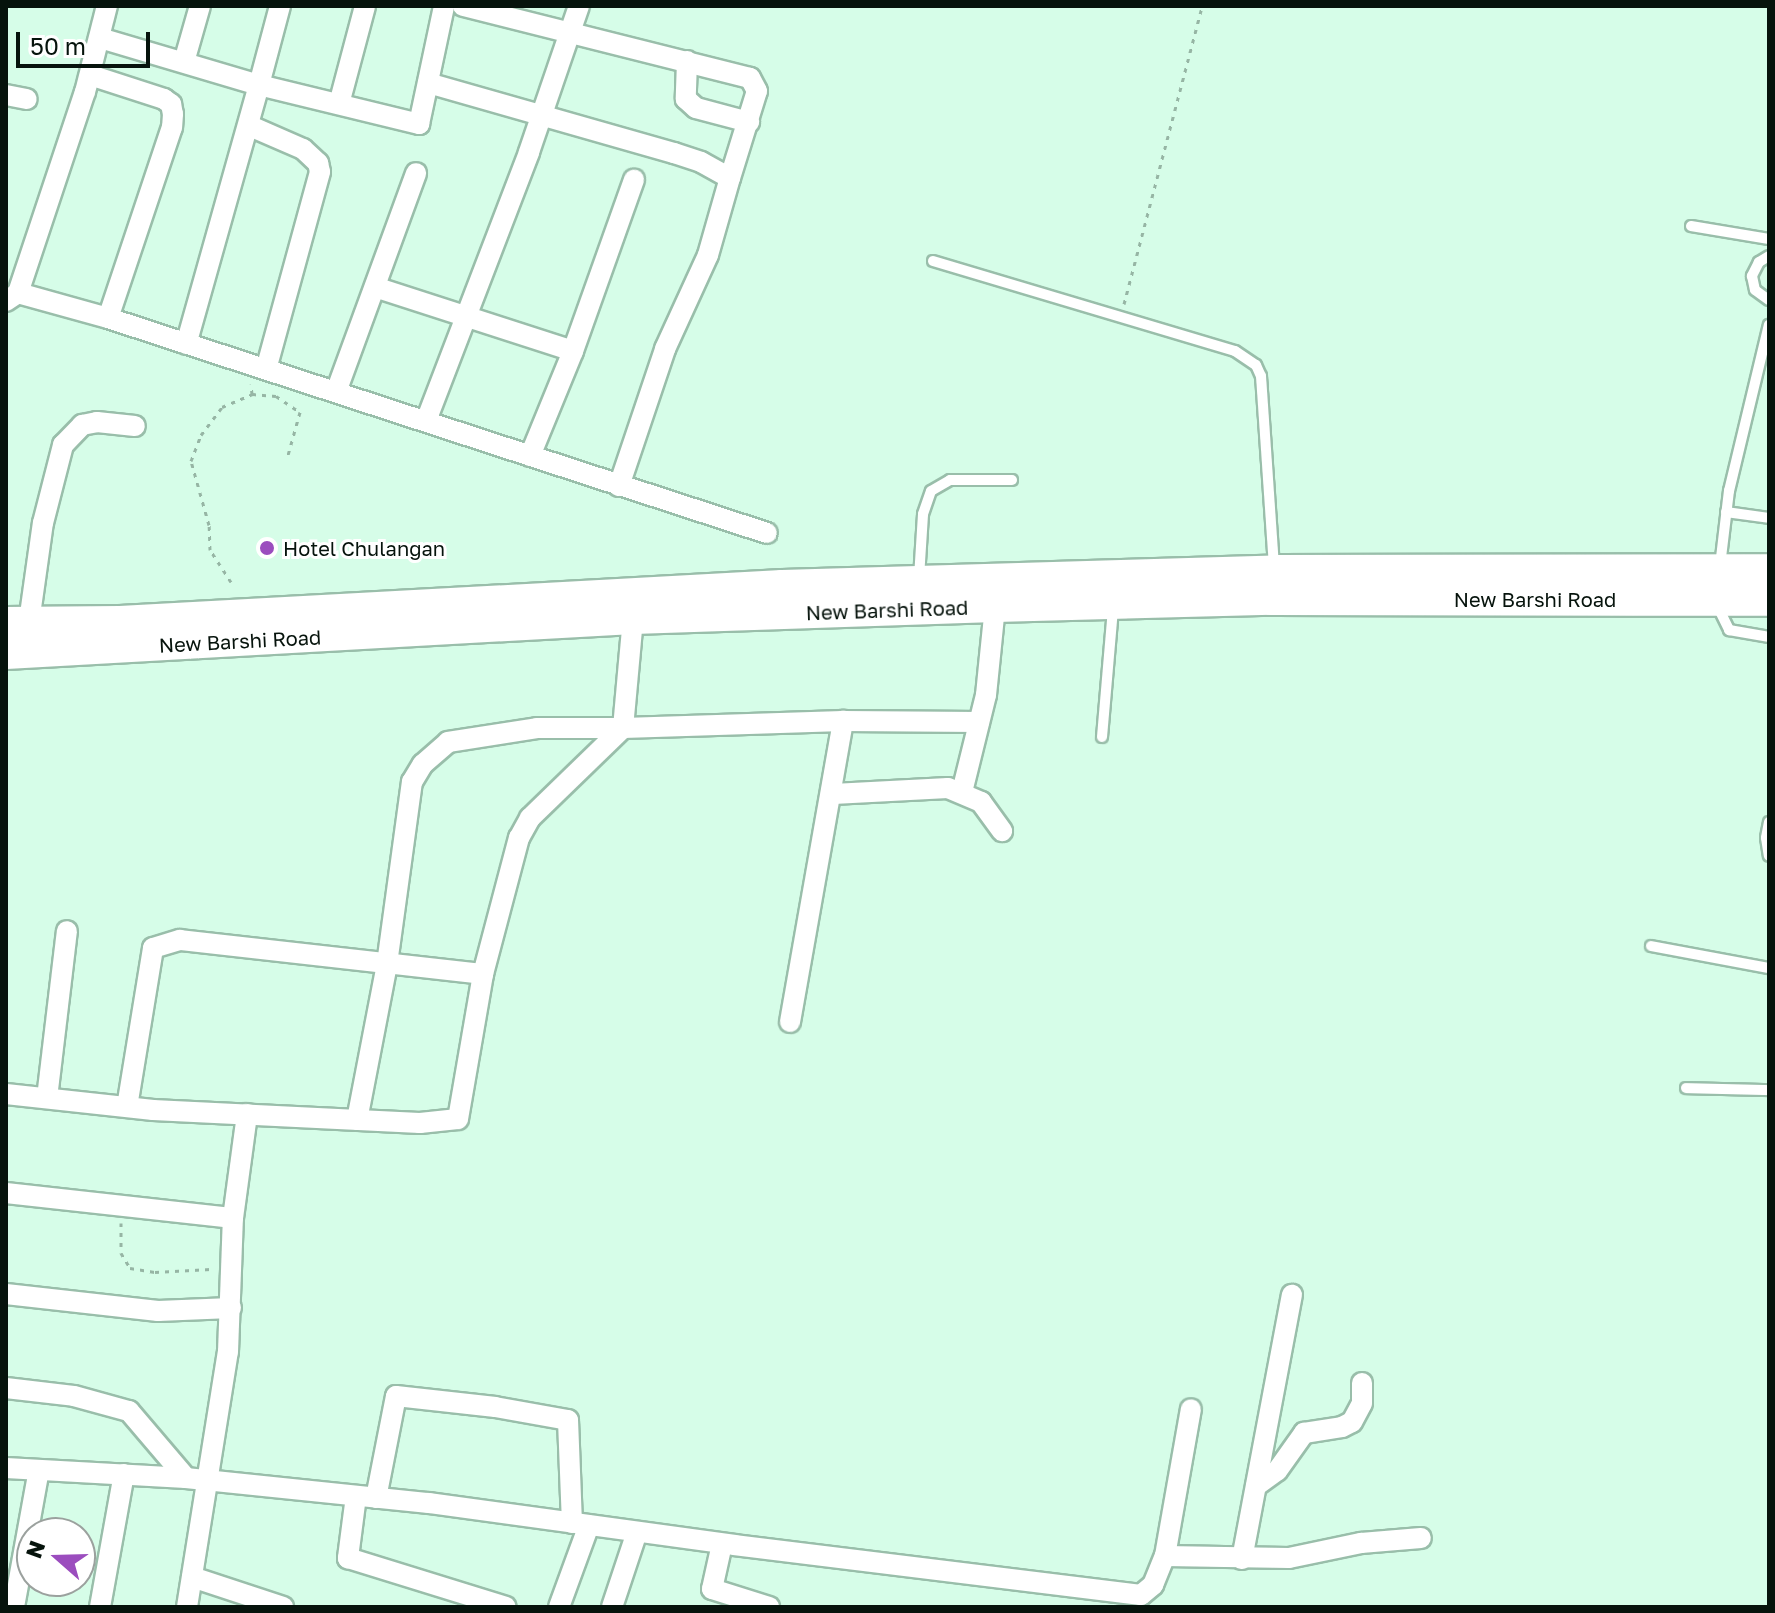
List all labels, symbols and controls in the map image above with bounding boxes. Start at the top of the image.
scale bar [20,16,154,66]
text: 50 m [30,31,86,60]
place label: Hotel Chulangan [283,536,445,560]
marker: Hotel Chulangan [258,539,276,557]
street label: New Barshi Road [1454,587,1616,611]
street label: New Barshi Road [805,595,969,625]
street label: New Barshi Road [158,625,322,657]
north arrow [16,1517,96,1597]
text: N [19,1537,50,1562]

